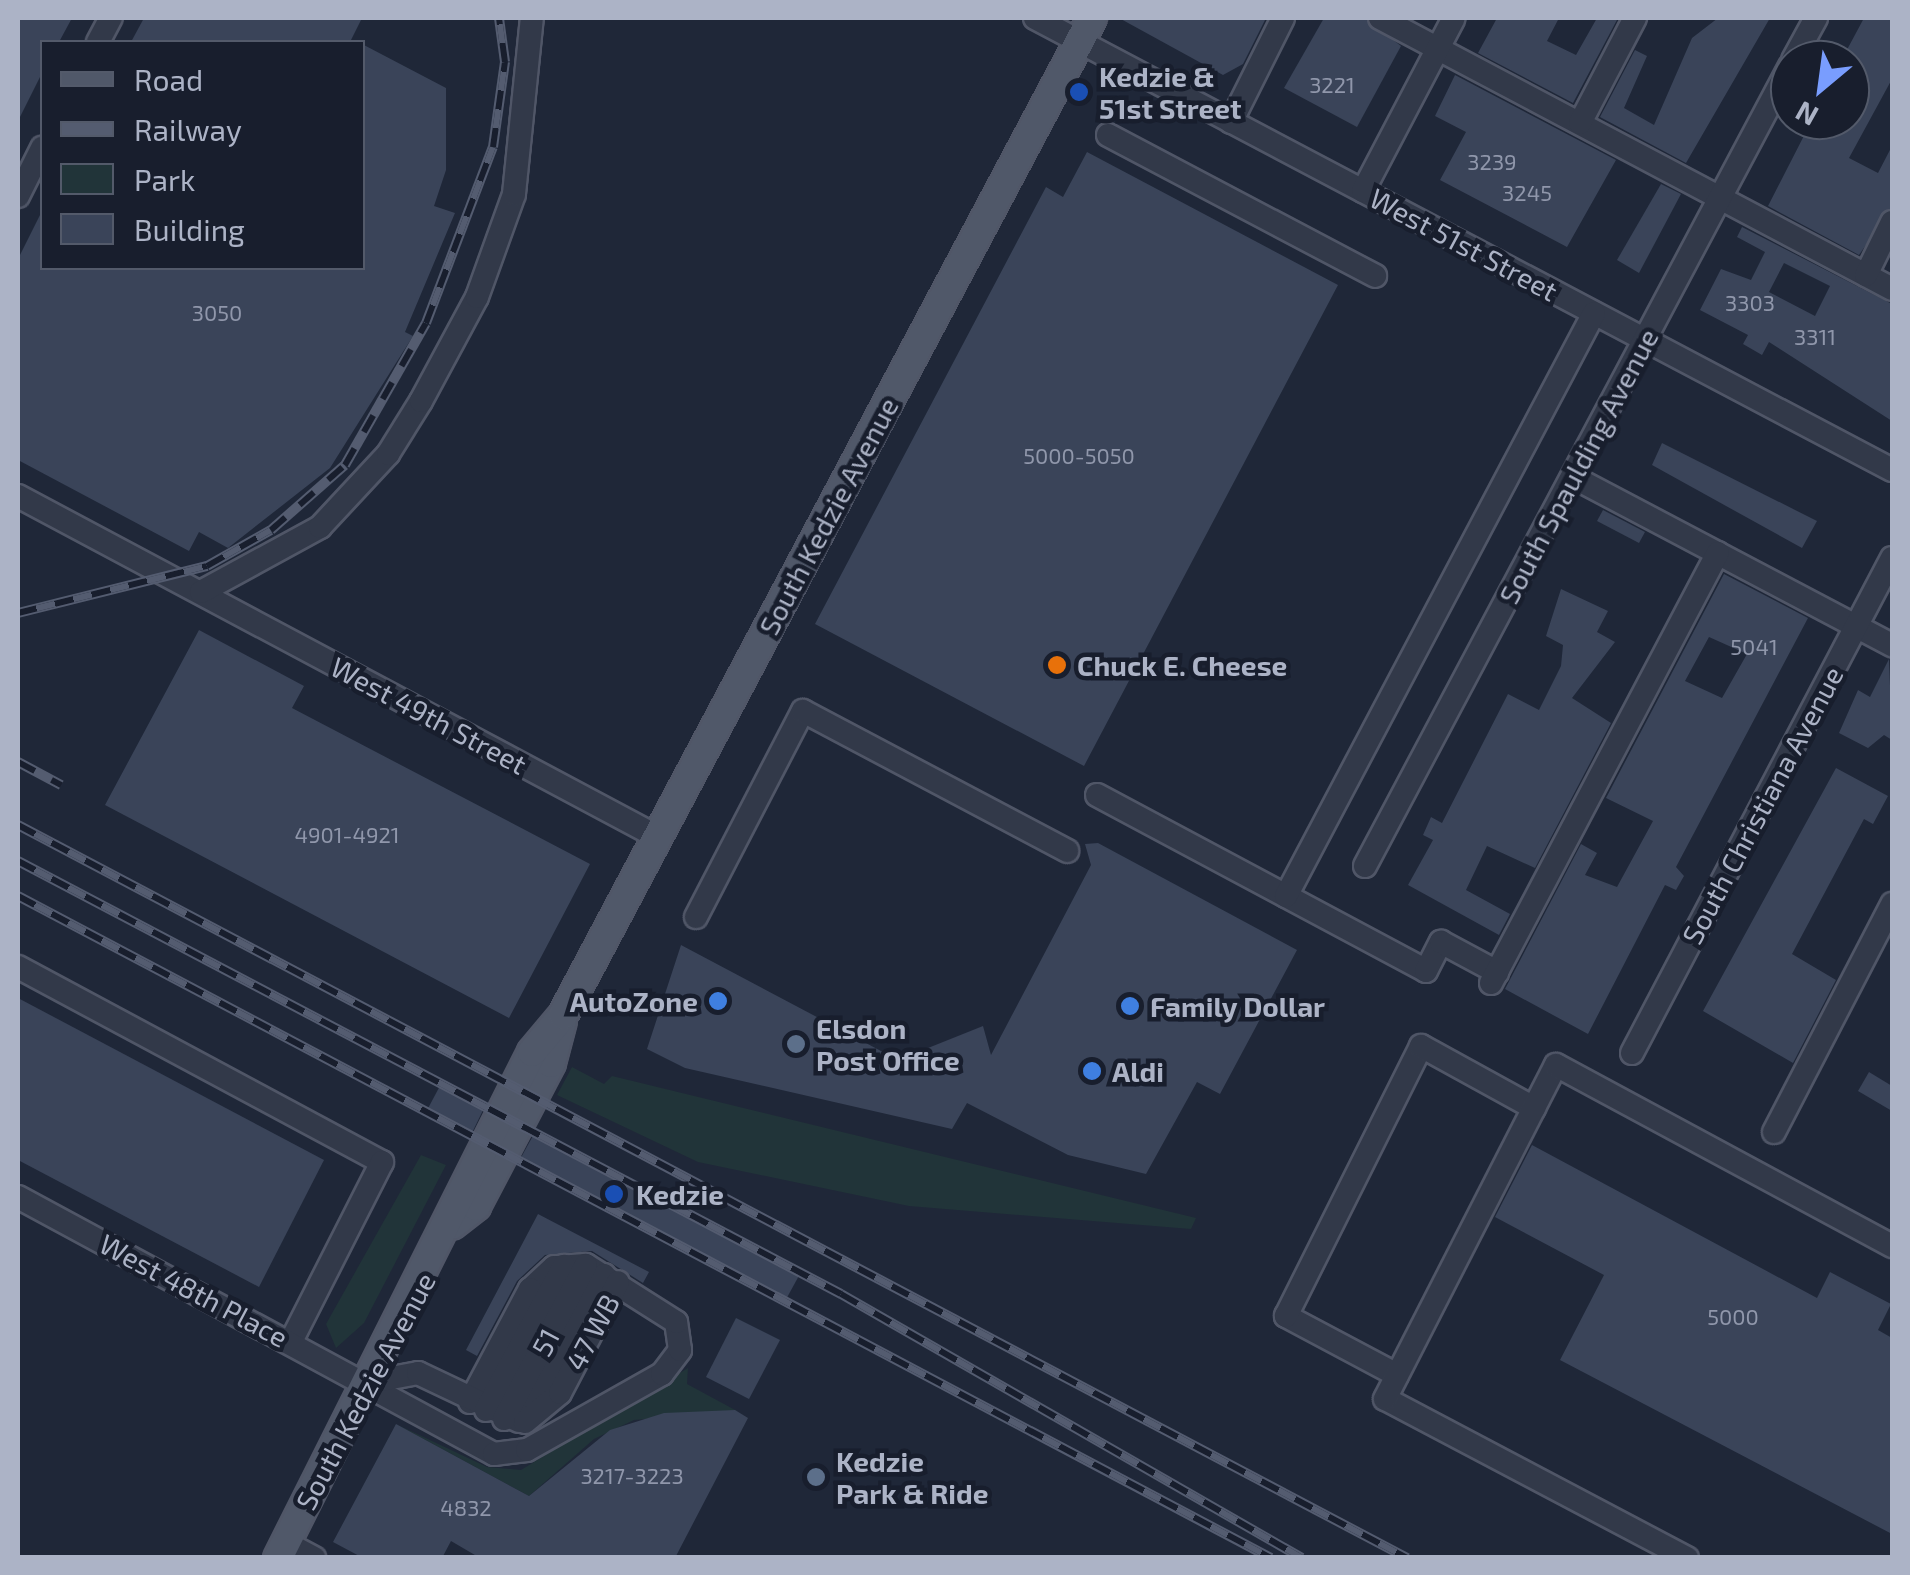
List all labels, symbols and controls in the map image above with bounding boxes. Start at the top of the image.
legend [40,40,365,270]
north arrow [1770,40,1870,140]
place label: Kedzie & 51st Street [1099,59,1242,125]
text: Road [134,61,203,97]
house number: 3221 [1309,72,1355,98]
marker: Kedzie & 51st Street [1068,81,1090,103]
text: N [1789,95,1824,134]
text: Railway [134,111,242,147]
house number: 3239 [1467,149,1517,175]
text: Park [134,161,195,197]
house number: 3245 [1502,180,1552,206]
street label: West 51st Street [1365,181,1563,307]
text: Building [134,211,245,247]
house number: 3303 [1725,290,1775,316]
house number: 3050 [192,300,242,326]
street label: South Spaulding Avenue [1491,322,1665,610]
house number: 3311 [1794,324,1836,350]
street label: South Kedzie Avenue [751,391,905,641]
house number: 5000-5050 [1023,443,1135,469]
house number: 5041 [1730,634,1778,660]
place label: Chuck E. Cheese [1077,648,1287,682]
street label: West 49th Street [326,649,532,781]
marker: Chuck E. Cheese [1046,654,1068,676]
street label: South Christiana Avenue [1674,660,1850,950]
house number: 4901-4921 [294,822,400,848]
place label: AutoZone [570,984,698,1018]
place label: Family Dollar [1150,989,1326,1023]
marker: AutoZone [707,990,729,1012]
marker: Family Dollar [1119,995,1141,1017]
place label: Elsdon Post Office [816,1011,960,1077]
marker: Elsdon Post Office [785,1033,807,1055]
place label: Aldi [1112,1054,1164,1088]
marker: Aldi [1081,1060,1103,1082]
place label: Kedzie [636,1177,724,1211]
marker: Kedzie [601,1181,627,1207]
street label: West 48th Place [94,1226,294,1354]
street label: South Kedzie Avenue [288,1266,442,1516]
street label: 47 WB [558,1288,626,1376]
house number: 5000 [1707,1304,1759,1330]
street label: 51 [524,1323,566,1361]
place label: Kedzie Park & Ride [836,1444,989,1510]
house number: 3217-3223 [580,1463,684,1489]
marker: Kedzie Park & Ride [805,1466,827,1488]
house number: 4832 [440,1495,492,1521]

